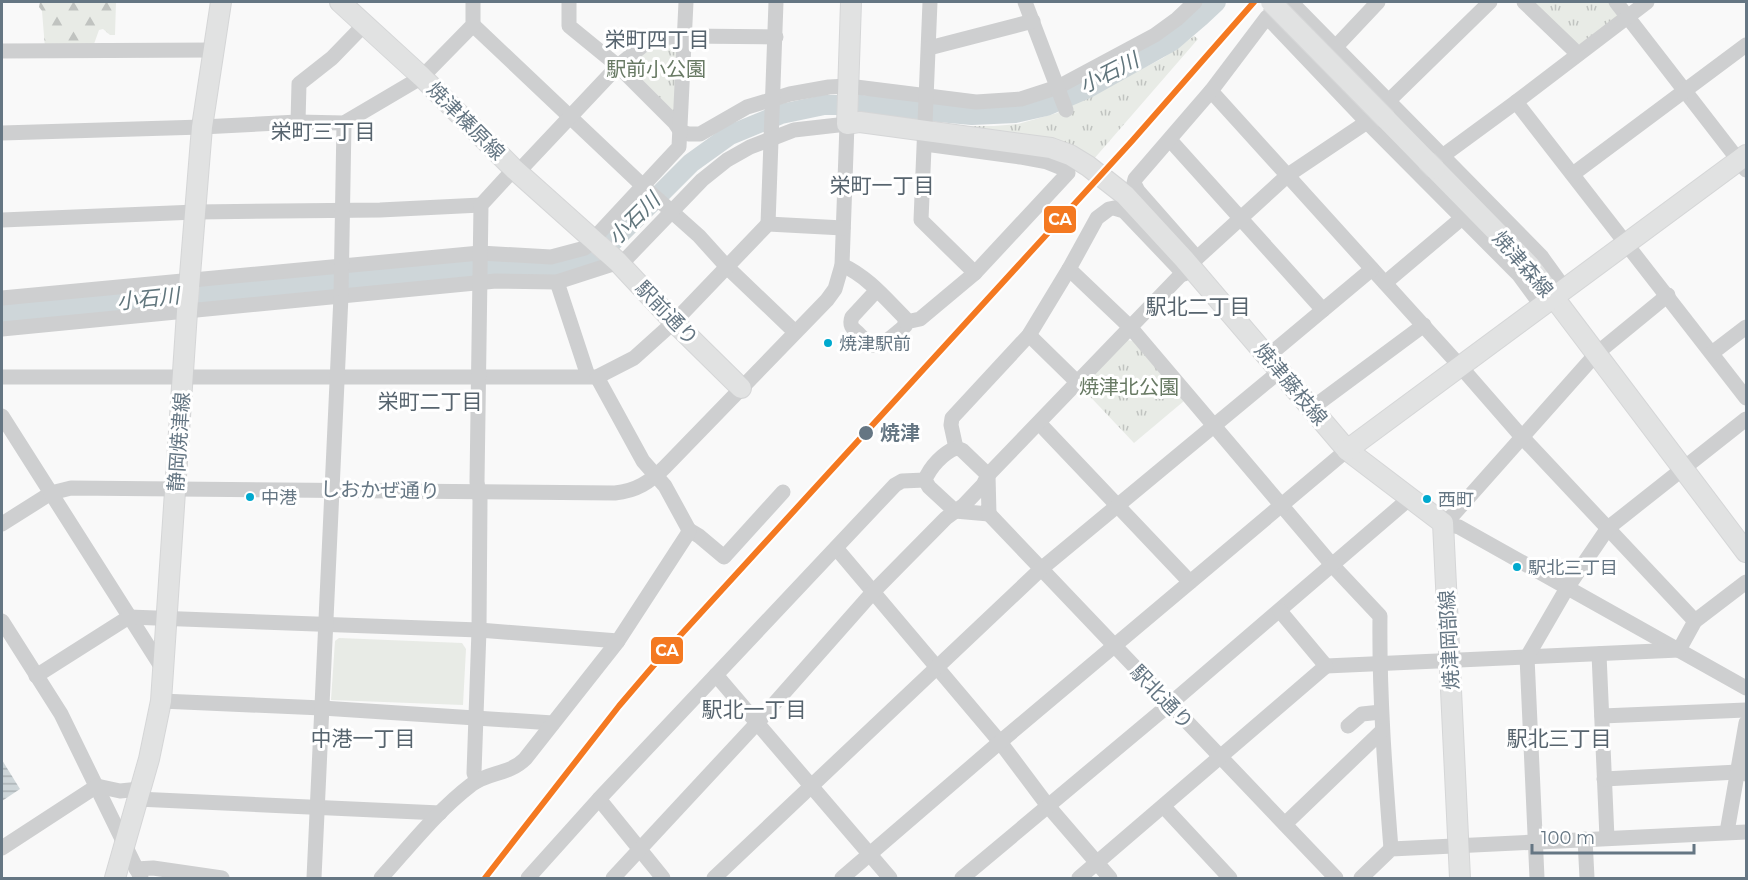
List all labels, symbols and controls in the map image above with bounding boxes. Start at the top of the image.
district label: 栄町四丁目 [605,27,710,52]
water label: 小石川 [1075,46,1144,98]
park label: 駅前小公園 [606,57,706,81]
street label: 焼津榛原線 [422,77,510,165]
district label: 栄町三丁目 [271,119,376,144]
district label: 栄町一丁目 [830,173,935,198]
water label: 小石川 [603,186,666,250]
line badge: CA [1043,205,1077,234]
text: CA [1048,210,1073,229]
street label: 焼津森線 [1488,226,1558,302]
street label: 駅前通り [631,276,703,350]
water label: 小石川 [115,283,183,314]
district label: 駅北二丁目 [1146,294,1251,319]
place label: 焼津駅前 [839,333,911,355]
marker: 焼津駅前 [822,337,834,349]
street label: 焼津藤枝線 [1250,338,1332,430]
park label: 焼津北公園 [1079,375,1179,399]
district label: 栄町二丁目 [378,389,483,414]
street label: 静岡焼津線 [164,391,194,493]
place label: 焼津 [880,421,920,445]
marker: 焼津 [857,424,875,442]
street label: しおかぜ通り [320,477,440,503]
place label: 中港 [261,487,297,509]
place label: 西町 [1438,489,1474,511]
marker: 中港 [244,491,256,503]
marker: 西町 [1421,493,1433,505]
place label: 駅北三丁目 [1528,557,1618,579]
marker: 駅北三丁目 [1511,561,1523,573]
street label: 焼津岡部線 [1434,589,1464,691]
line badge: CA [650,636,684,665]
text: CA [655,641,680,660]
street label: 駅北通り [1126,660,1198,734]
district label: 駅北一丁目 [702,697,807,722]
district label: 中港一丁目 [311,726,416,751]
district label: 駅北三丁目 [1507,726,1612,751]
scale bar [1532,817,1694,855]
text: 100 m [1541,827,1595,849]

